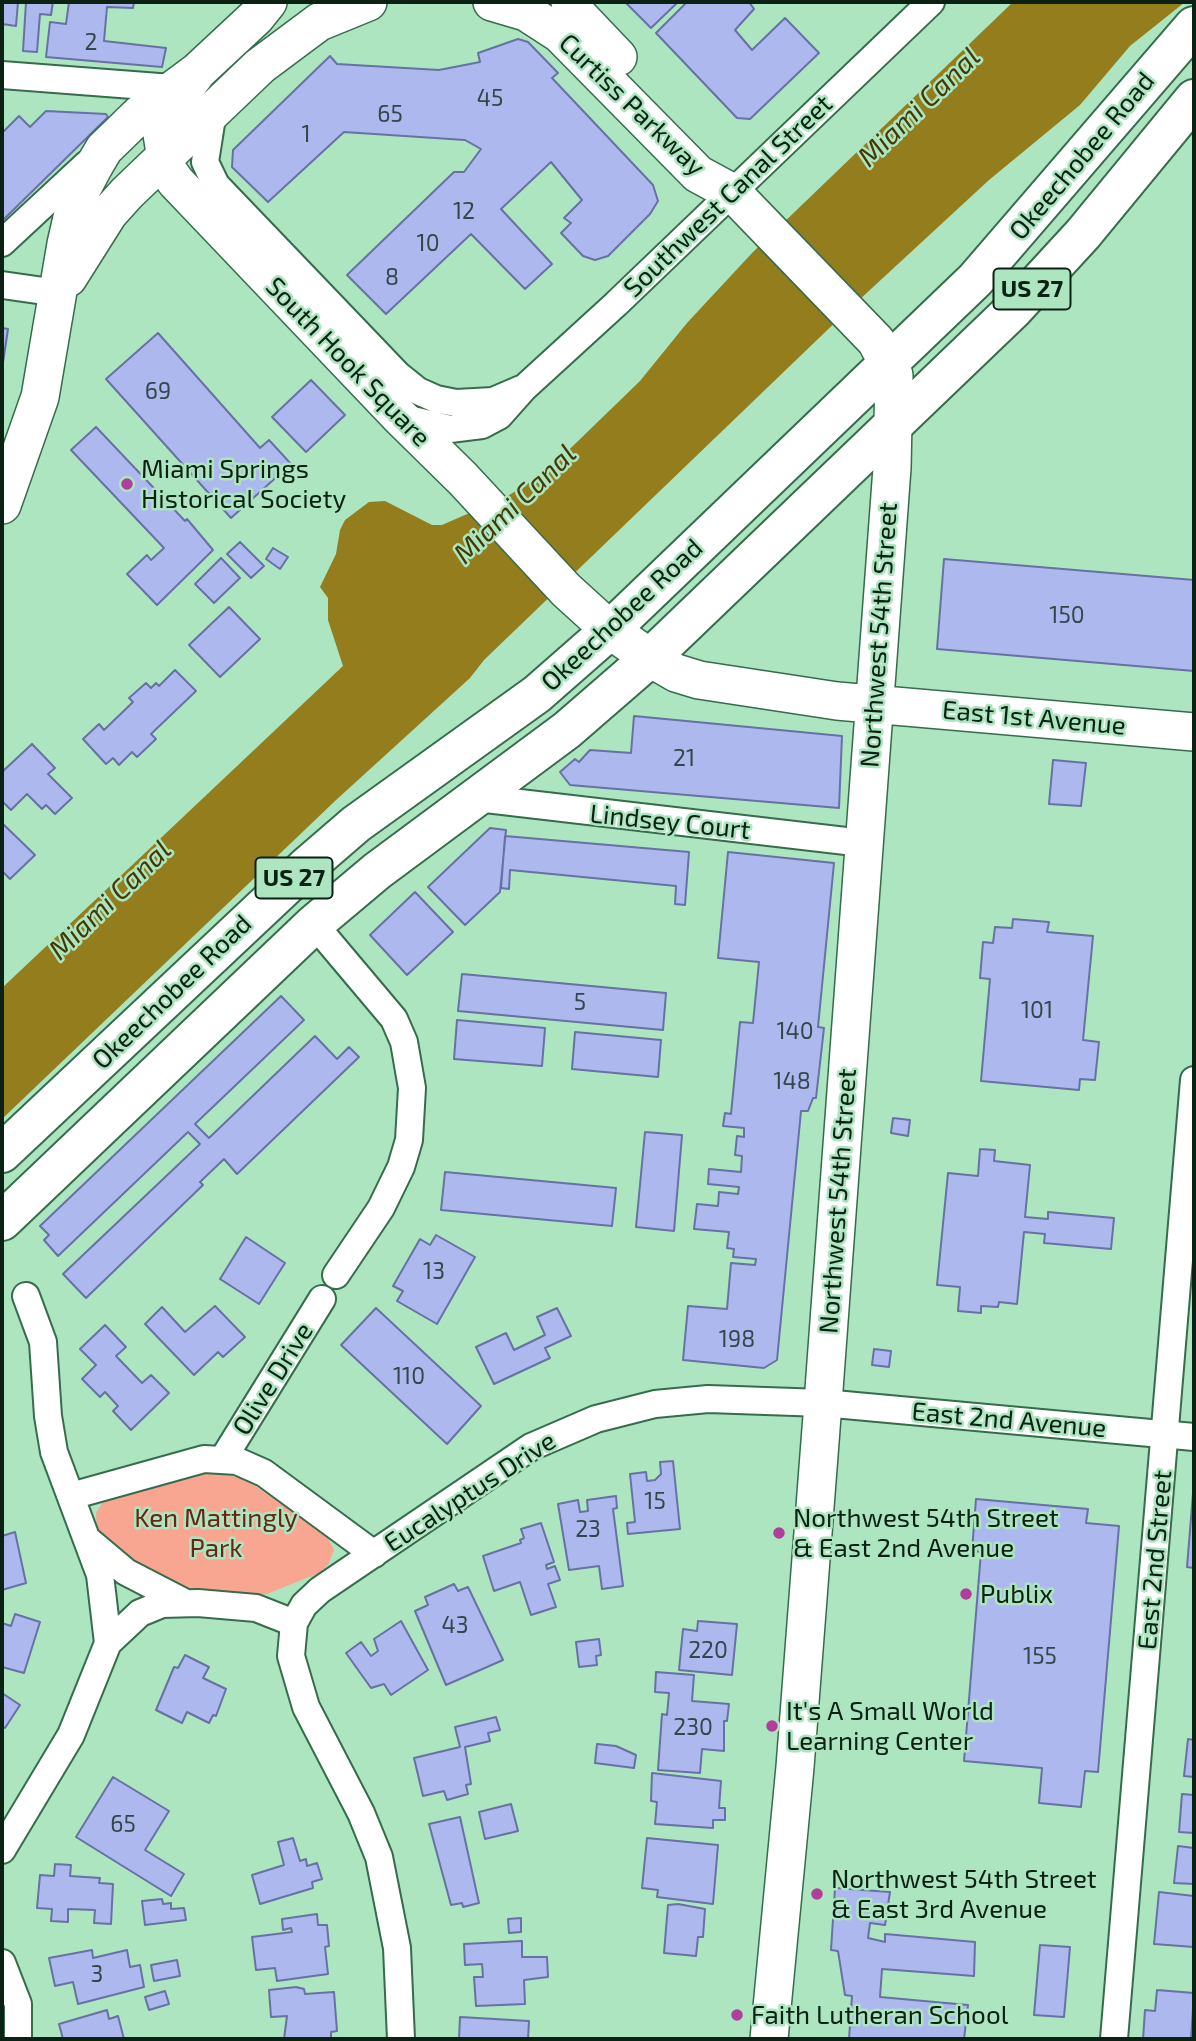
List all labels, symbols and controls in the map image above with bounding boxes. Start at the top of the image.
street label: Curtiss Parkway [552,27,712,183]
house number: 2 [85,28,97,56]
water label: Miami Canal [851,40,987,174]
street label: Okeechobee Road [1003,66,1161,246]
house number: 45 [477,84,503,112]
street label: Southwest Canal Street [617,88,839,304]
house number: 65 [377,100,403,128]
house number: 1 [301,120,311,148]
house number: 12 [453,197,475,225]
house number: 10 [416,229,440,257]
house number: 8 [385,263,399,291]
road number: US 27 [993,268,1070,310]
street label: South Hook Square [259,271,437,453]
house number: 69 [145,377,171,405]
water label: Miami Canal [447,437,583,571]
place label: Miami Springs Historical Society [141,453,346,514]
marker: Miami Springs Historical Society [119,476,135,492]
street label: Northwest 54th Street [854,501,904,769]
street label: Okeechobee Road [535,532,709,698]
house number: 150 [1049,601,1085,629]
street label: East 1st Avenue [941,694,1127,742]
house number: 21 [673,744,695,772]
street label: Lindsey Court [588,798,752,846]
water label: Miami Canal [42,833,178,967]
road number: US 27 [256,858,332,898]
street label: Okeechobee Road [86,908,258,1076]
house number: 5 [574,988,586,1016]
house number: 101 [1021,996,1053,1024]
house number: 140 [776,1017,814,1045]
house number: 148 [773,1067,811,1095]
street label: Northwest 54th Street [813,1067,863,1335]
house number: 13 [423,1257,445,1285]
street label: Olive Drive [226,1317,320,1441]
house number: 198 [719,1325,755,1353]
house number: 110 [393,1362,425,1390]
street label: East 2nd Avenue [910,1396,1108,1444]
street label: Eucalyptus Drive [379,1425,561,1559]
street label: East 2nd Street [1132,1469,1178,1651]
house number: 15 [644,1487,666,1515]
park label: Ken Mattingly Park [134,1502,298,1564]
place label: Northwest 54th Street & East 2nd Avenue [793,1502,1059,1564]
house number: 23 [575,1515,601,1543]
marker: Northwest 54th Street & East 2nd Avenue [771,1525,787,1541]
place label: Publix [980,1578,1053,1610]
marker: Publix [958,1586,974,1602]
house number: 43 [442,1611,468,1639]
house number: 220 [688,1636,728,1664]
house number: 155 [1023,1642,1057,1670]
place label: It's A Small World Learning Center [786,1695,994,1756]
house number: 230 [673,1713,713,1741]
marker: It's A Small World Learning Center [764,1718,780,1734]
house number: 65 [110,1810,136,1838]
place label: Northwest 54th Street & East 3rd Avenue [831,1863,1097,1924]
marker: Northwest 54th Street & East 3rd Avenue [809,1886,825,1902]
house number: 3 [91,1960,103,1988]
place label: Faith Lutheran School [751,1999,1008,2031]
marker: Faith Lutheran School [729,2007,745,2023]

